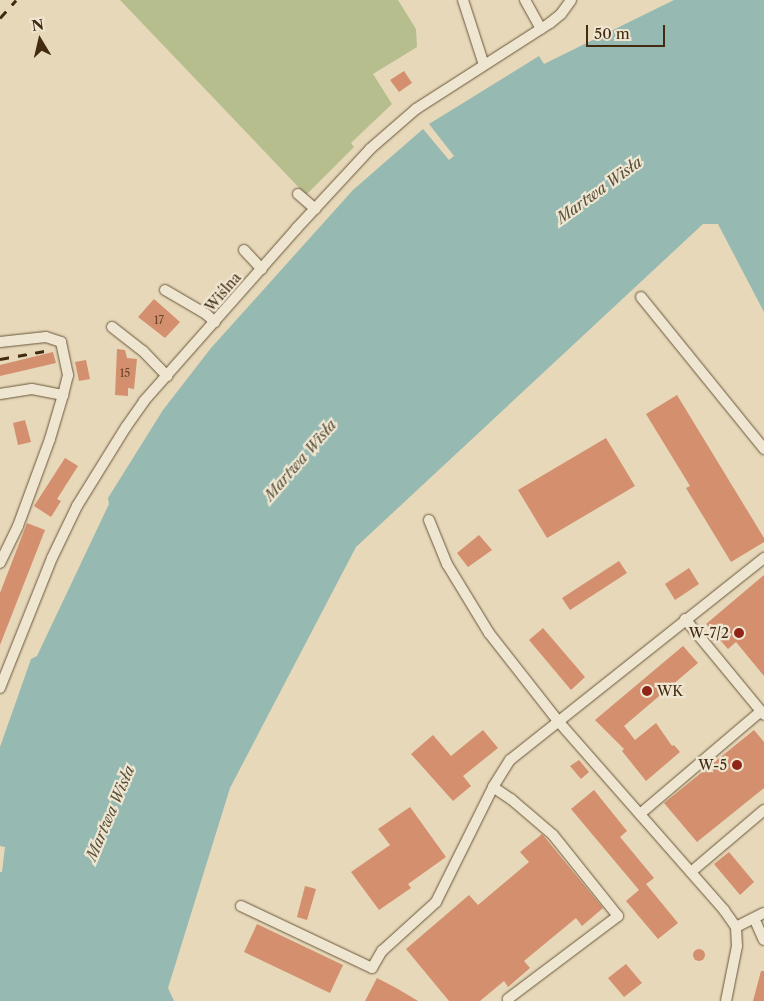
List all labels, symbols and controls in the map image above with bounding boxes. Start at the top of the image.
north arrow [15,15,65,65]
text: N [30,15,45,35]
scale bar [589,15,668,47]
text: 50 m [594,24,630,43]
water label: Martwa Wisła [553,153,645,227]
street label: Wiślna [202,269,244,315]
house number: 17 [154,313,164,327]
house number: 15 [120,366,130,380]
water label: Martwa Wisła [260,416,340,504]
place label: W-7/2 [689,625,729,641]
marker: W-7/2 [733,627,745,639]
place label: WK [657,683,683,699]
marker: WK [641,685,653,697]
place label: W-5 [698,757,727,773]
marker: W-5 [731,759,743,771]
water label: Martwa Wisła [82,763,138,863]

